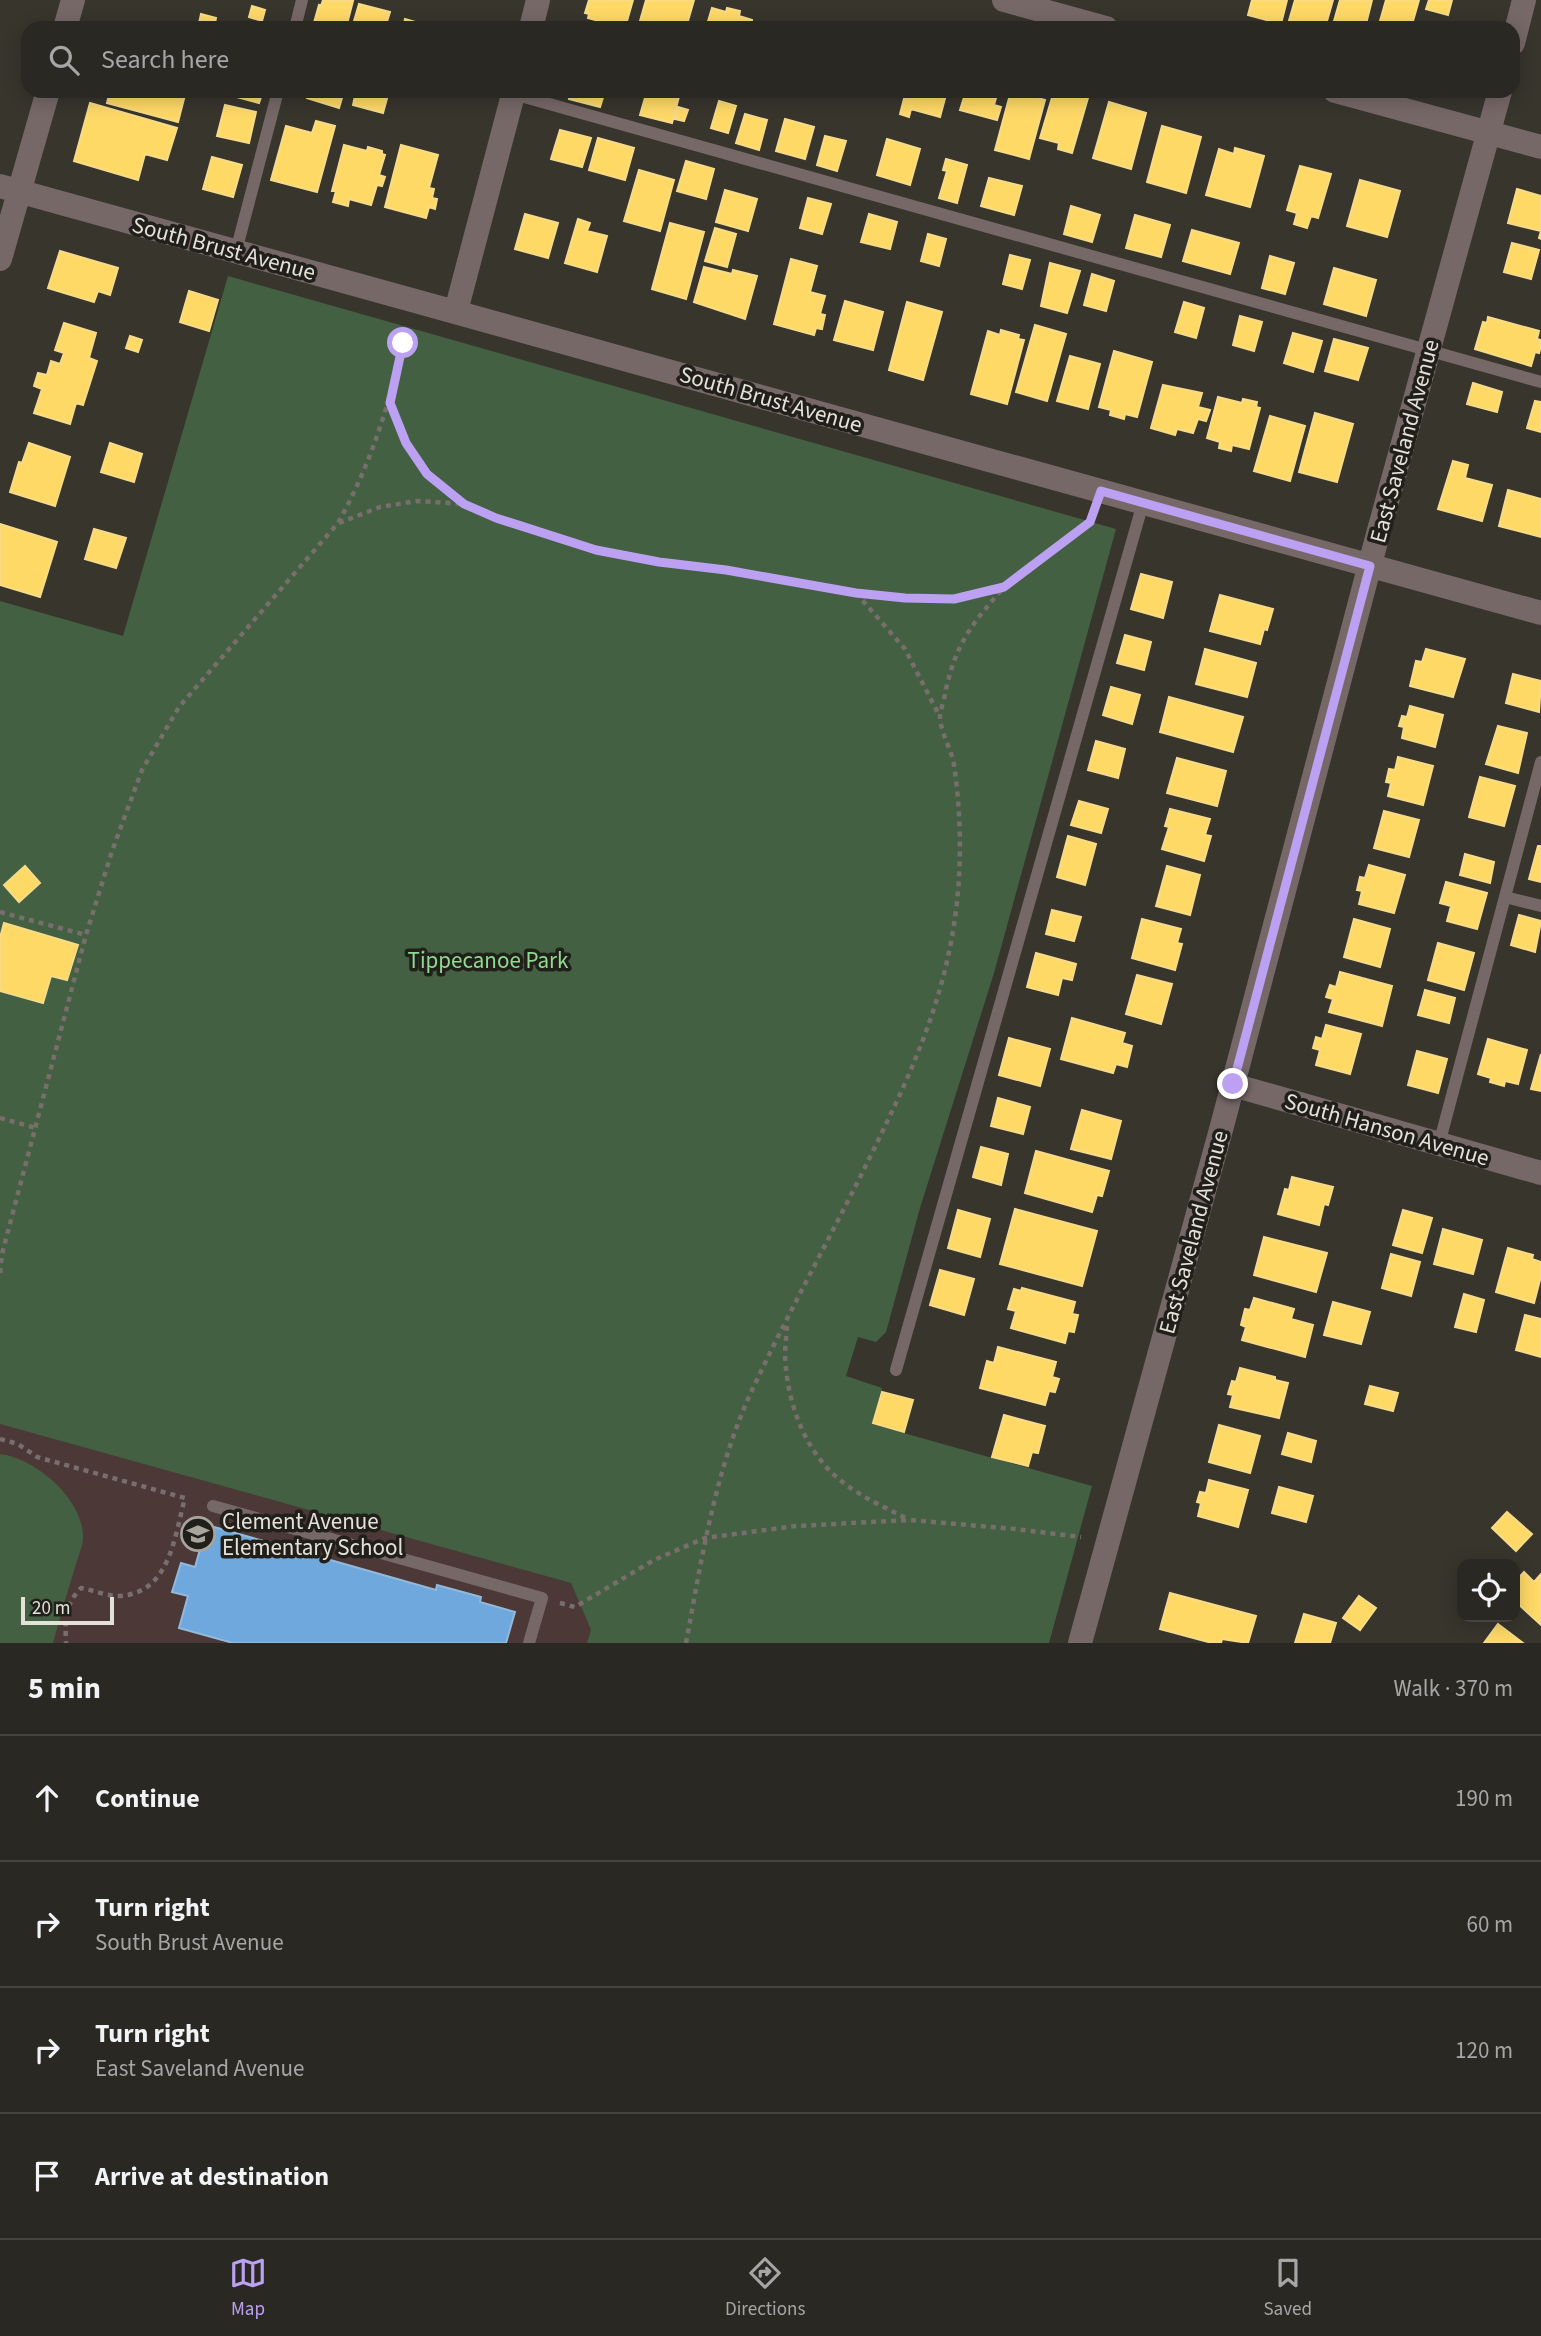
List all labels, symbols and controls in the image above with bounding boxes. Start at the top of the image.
search box [21,21,1520,98]
icon: search [45,41,83,79]
text: Search here [101,41,229,78]
street label: South Brust Avenue [129,208,319,289]
route start [387,327,418,358]
street label: East Saveland Avenue [1361,336,1448,547]
street label: South Brust Avenue [676,358,866,441]
park label: Tippecanoe Park [408,944,569,977]
route end [1217,1068,1248,1099]
street label: South Hanson Avenue [1281,1084,1493,1174]
street label: East Saveland Avenue [1150,1127,1237,1338]
place label: Clement Avenue Elementary School [222,1505,403,1564]
school or university icon: Clement Avenue Elementary School [179,1515,217,1553]
map controls [1457,1559,1520,1622]
button: locate [1457,1559,1520,1622]
scale bar [21,1594,114,1626]
text: 20 m [32,1595,70,1622]
text: 5 min [28,1667,101,1710]
text: Walk · 370 m [1394,1672,1513,1705]
icon: ahead [28,1779,66,1817]
text: Continue [95,1780,200,1817]
text: 190 m [1455,1782,1513,1815]
text: Turn right [95,1889,210,1926]
icon: right [28,1905,66,1943]
text: 60 m [1466,1908,1513,1941]
text: South Brust Avenue [95,1926,284,1959]
text: Turn right [95,2015,210,2052]
icon: right [28,2031,66,2069]
text: 120 m [1455,2034,1513,2067]
text: East Saveland Avenue [95,2052,305,2085]
icon: arrive [28,2157,66,2195]
text: Arrive at destination [95,2158,329,2195]
tab: Map [229,2254,267,2323]
tab: Directions [725,2254,805,2323]
tab: Saved [1263,2254,1312,2323]

